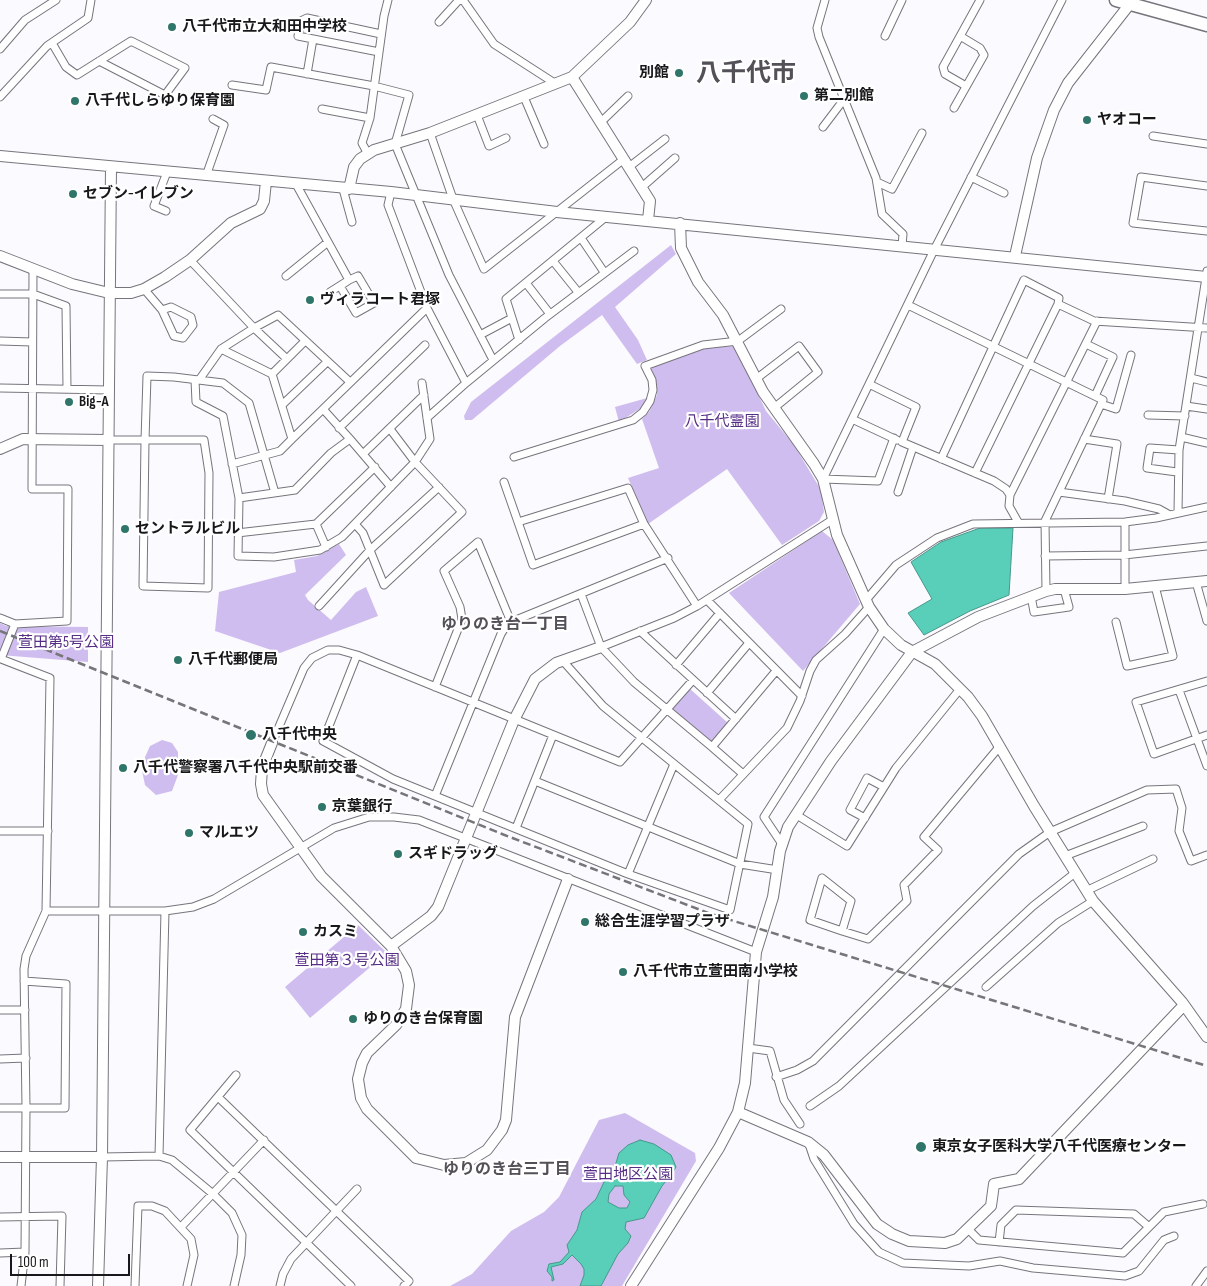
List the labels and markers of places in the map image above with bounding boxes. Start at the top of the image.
place label: 八千代市立大和田中学校 [182,18,347,36]
marker: 八千代市立大和田中学校 [166,21,178,33]
place label: 別館 [639,64,669,82]
marker: 別館 [673,67,685,79]
place label: 第二別館 [814,87,874,105]
marker: 第二別館 [798,90,810,102]
place label: 八千代しらゆり保育園 [85,92,235,110]
marker: 八千代しらゆり保育園 [69,95,81,107]
place label: ヤオコー [1097,111,1157,129]
marker: ヤオコー [1081,114,1093,126]
place label: セブン-イレブン [83,185,194,203]
marker: セブン-イレブン [67,188,79,200]
place label: ヴィラコート君塚 [320,291,440,309]
marker: ヴィラコート君塚 [304,294,316,306]
place label: Big-A [79,393,109,411]
marker: Big-A [63,396,75,408]
place label: セントラルビル [135,520,240,538]
marker: セントラルビル [119,523,131,535]
place label: 八千代郵便局 [188,651,278,669]
marker: 八千代郵便局 [172,654,184,666]
place label: 八千代中央 [262,726,337,744]
marker: 八千代中央 [244,728,258,742]
place label: 八千代警察署八千代中央駅前交番 [133,759,358,777]
marker: 八千代警察署八千代中央駅前交番 [117,762,129,774]
place label: 京葉銀行 [332,798,392,816]
marker: 京葉銀行 [316,801,328,813]
place label: マルエツ [199,824,259,842]
marker: マルエツ [183,827,195,839]
place label: スギドラッグ [408,845,498,863]
marker: スギドラッグ [392,848,404,860]
place label: 総合生涯学習プラザ [595,913,730,931]
marker: 総合生涯学習プラザ [579,916,591,928]
place label: カスミ [313,923,358,941]
marker: カスミ [297,926,309,938]
place label: 八千代市立萱田南小学校 [633,963,798,981]
marker: 八千代市立萱田南小学校 [617,966,629,978]
place label: ゆりのき台保育園 [363,1010,483,1028]
marker: ゆりのき台保育園 [347,1013,359,1025]
place label: 東京女子医科大学八千代医療センター [932,1138,1187,1156]
marker: 東京女子医科大学八千代医療センター [914,1140,928,1154]

